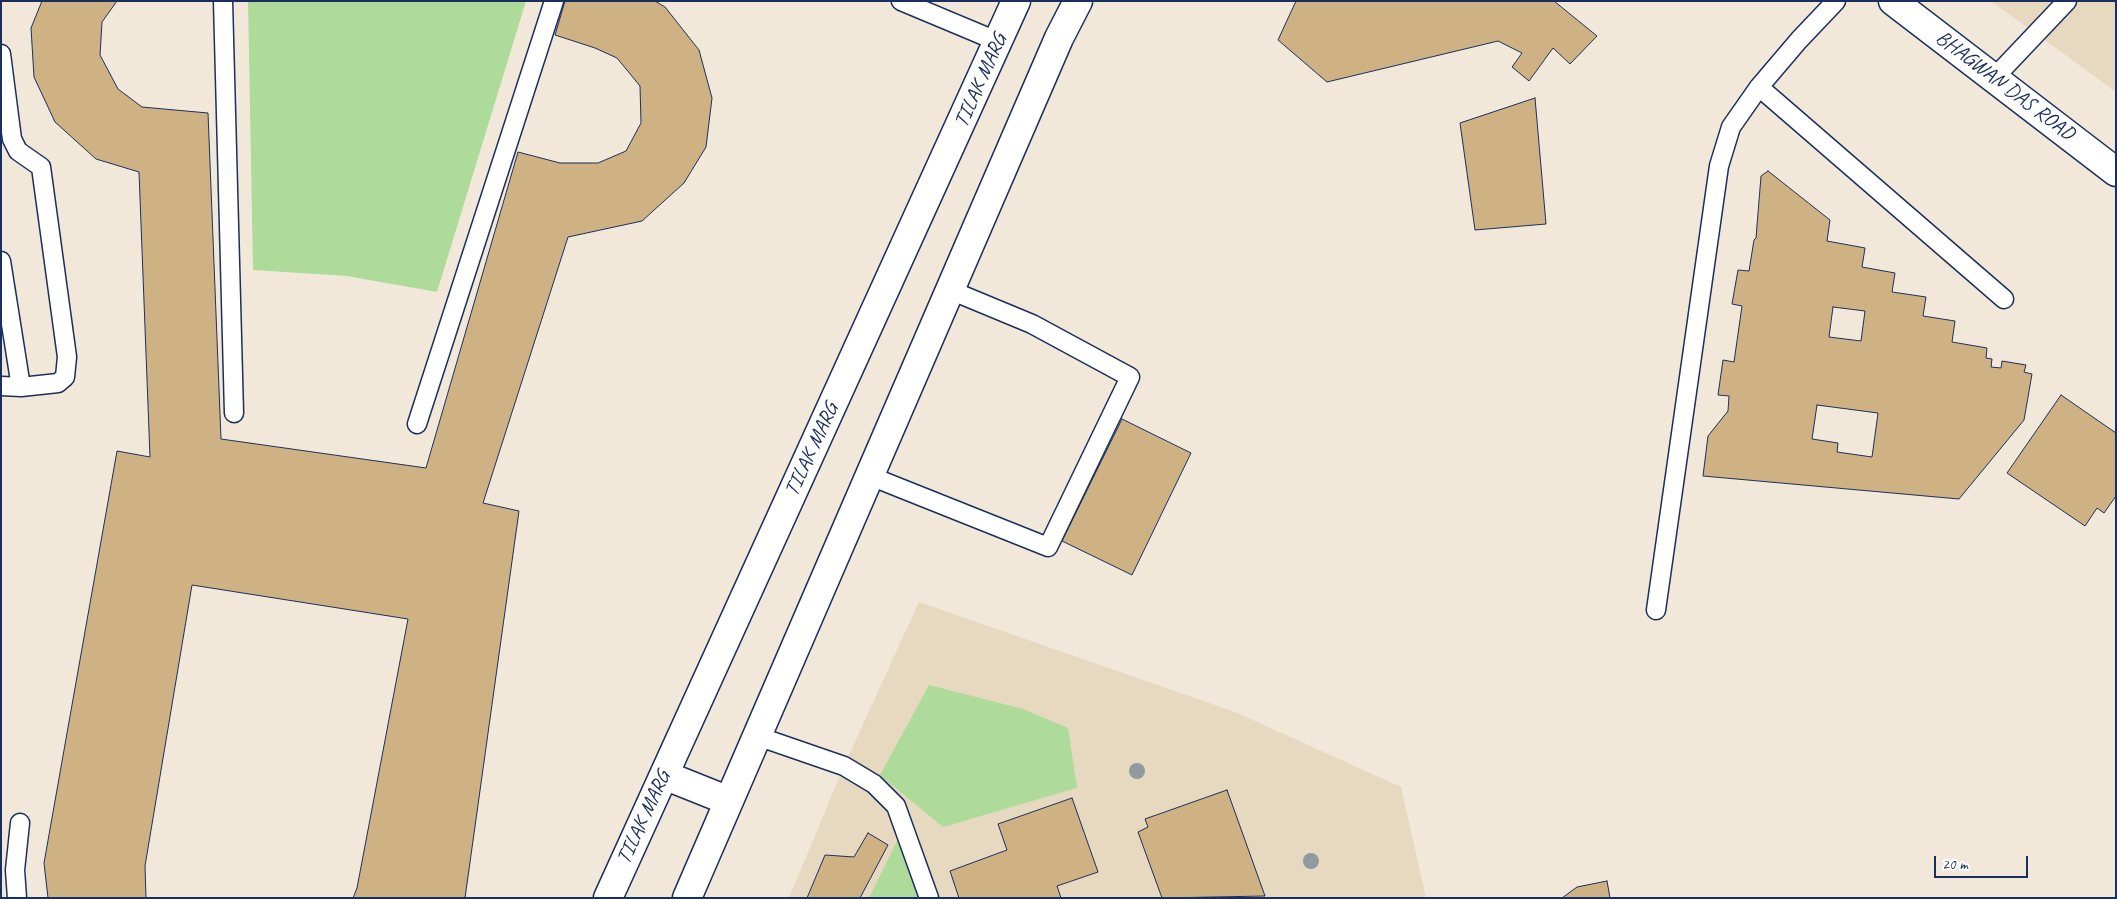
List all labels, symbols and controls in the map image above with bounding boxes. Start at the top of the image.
street label: BHAGWAN DAS ROAD [1931,26,2079,146]
street label: TILAK MARG [949,31,1013,131]
street label: TILAK MARG [780,400,844,500]
street label: TILAK MARG [612,768,676,868]
scale bar [1937,846,2031,878]
text: 20 m [1942,855,1968,874]

